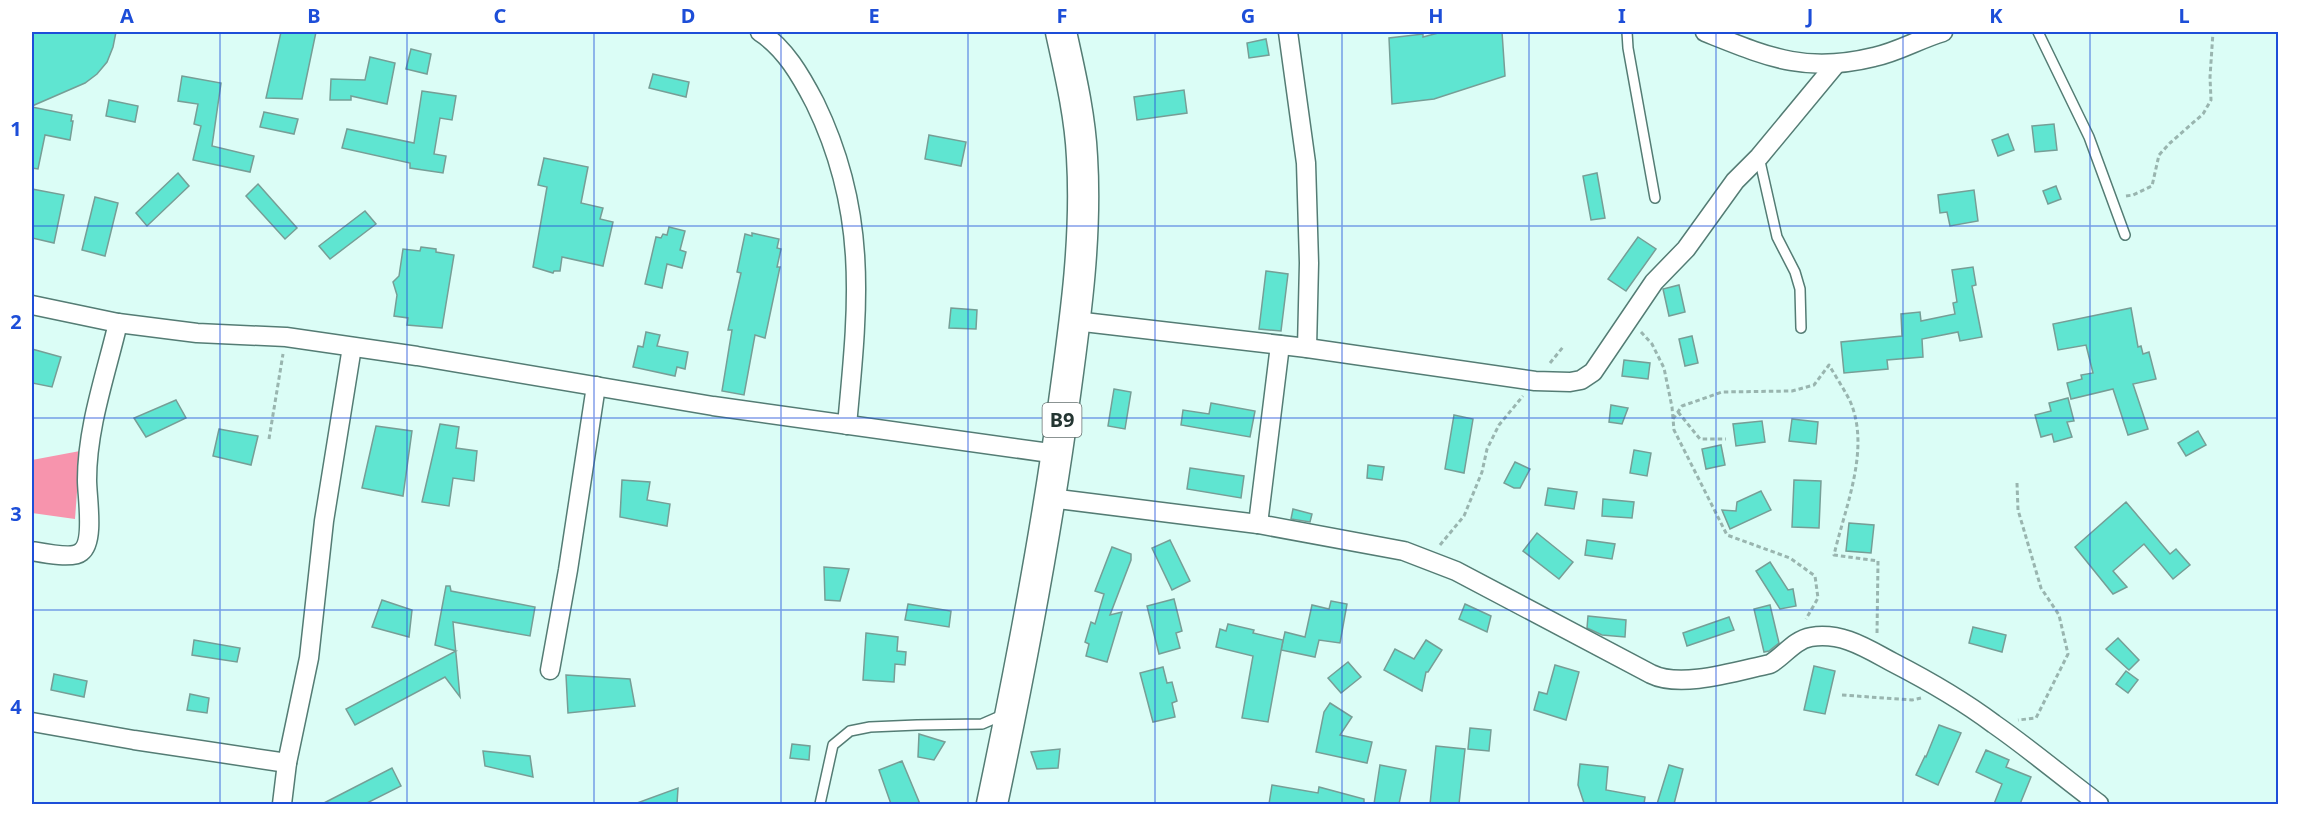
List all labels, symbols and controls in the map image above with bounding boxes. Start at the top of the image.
text: A [120,2,134,29]
text: B [307,2,321,29]
text: C [494,2,507,29]
text: D [681,2,695,29]
text: E [868,2,880,29]
text: F [1057,2,1067,29]
text: G [1241,2,1255,29]
text: H [1428,2,1444,29]
text: I [1618,2,1626,29]
text: J [1805,2,1813,29]
text: K [1989,2,2003,29]
text: L [2178,2,2190,29]
text: 1 [10,115,22,142]
text: 2 [10,308,22,335]
road number: B9 [1042,403,1082,437]
text: 3 [10,500,22,527]
text: 4 [10,693,22,720]

